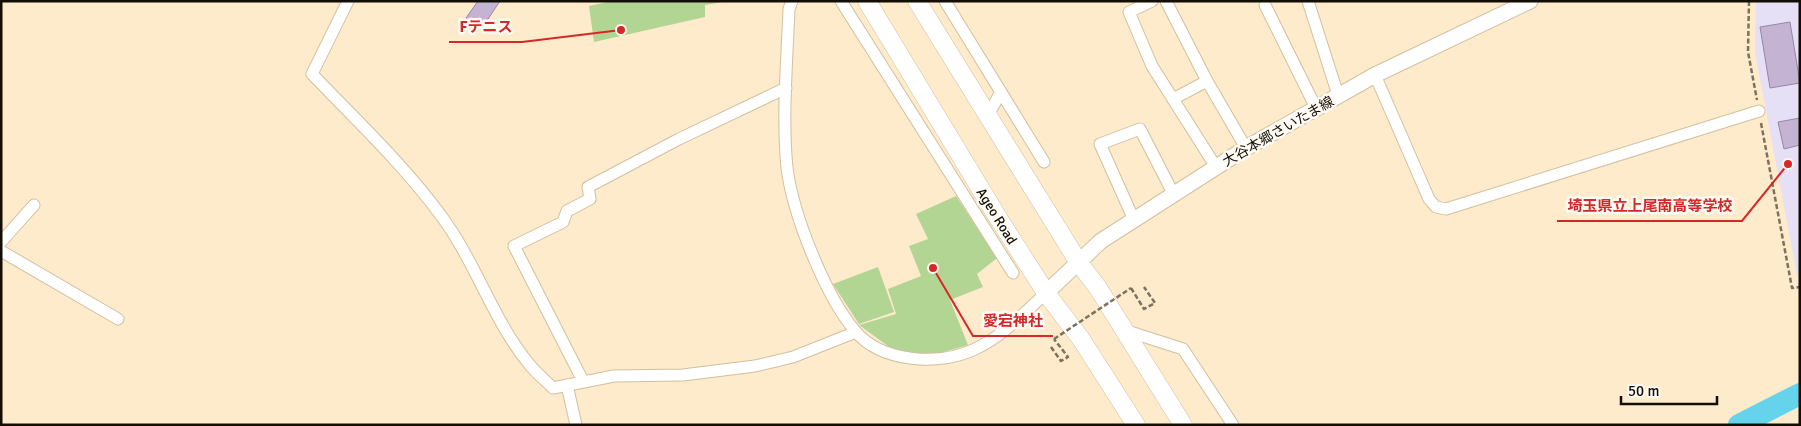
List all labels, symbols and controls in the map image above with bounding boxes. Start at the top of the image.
callout: Fテニス [449,12,522,42]
text: Fテニス [459,18,513,36]
street label: 大谷本郷さいたま線 [1220,93,1337,170]
street label: Ageo Road [973,185,1021,248]
callout: 埼玉県立上尾南高等学校 [1557,191,1742,221]
text: 埼玉県立上尾南高等学校 [1567,197,1733,215]
callout: 愛宕神社 [973,306,1053,336]
text: 愛宕神社 [983,312,1043,330]
scale bar [1621,374,1717,406]
text: 50 m [1628,382,1659,400]

